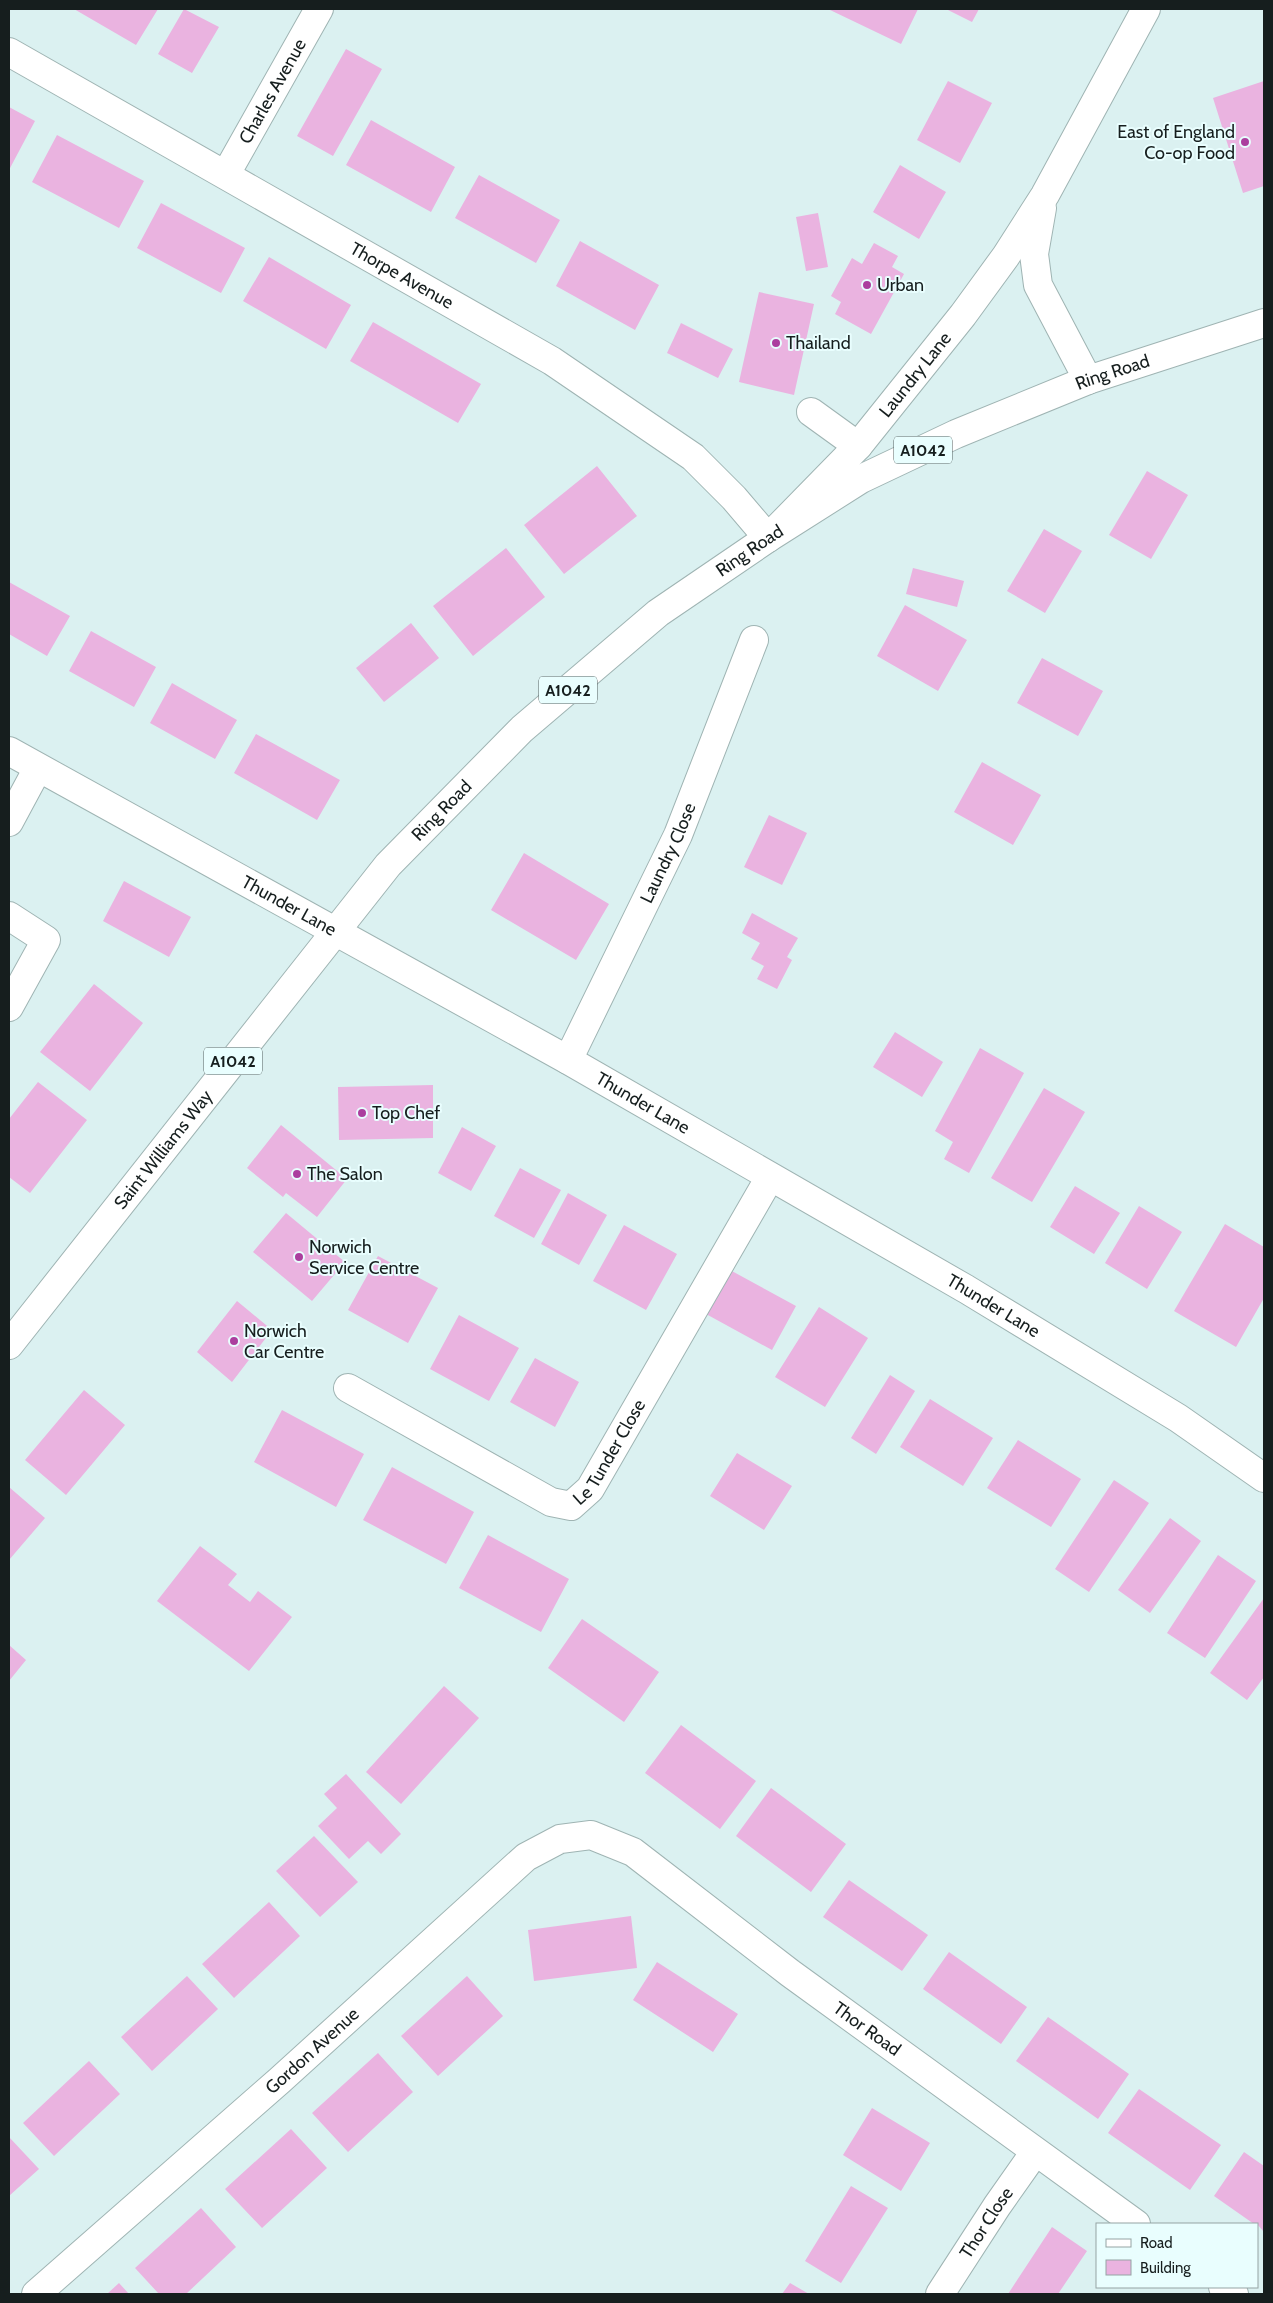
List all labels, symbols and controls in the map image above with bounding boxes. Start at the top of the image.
street label: Charles Avenue [234,35,311,148]
place label: East of England Co-op Food [1117,121,1235,164]
marker: East of England Co-op Food [1239,136,1251,148]
street label: Thorpe Avenue [346,237,457,314]
place label: Urban [877,274,924,296]
marker: Urban [861,279,873,291]
street label: Laundry Lane [874,328,956,422]
place label: Thailand [786,332,851,354]
marker: Thailand [770,337,782,349]
street label: Ring Road [1072,350,1152,395]
road number: A1042 [894,436,952,464]
street label: Ring Road [712,520,787,581]
road number: A1042 [539,676,597,704]
street label: Ring Road [407,776,476,846]
street label: Laundry Close [635,800,700,907]
street label: Thunder Lane [238,871,340,941]
road number: A1042 [204,1048,262,1074]
street label: Thunder Lane [592,1067,694,1139]
street label: Saint Williams Way [109,1086,217,1214]
place label: Top Chef [372,1102,440,1124]
marker: Top Chef [356,1107,368,1119]
place label: The Salon [307,1163,383,1185]
marker: The Salon [291,1168,303,1180]
place label: Norwich Service Centre [309,1236,419,1279]
marker: Norwich Service Centre [293,1251,305,1263]
street label: Thunder Lane [943,1269,1044,1342]
place label: Norwich Car Centre [244,1320,324,1363]
marker: Norwich Car Centre [228,1335,240,1347]
street label: Le Tunder Close [569,1396,650,1510]
street label: Thor Road [829,1997,905,2061]
street label: Gordon Avenue [261,2003,364,2099]
street label: Thor Close [955,2183,1018,2263]
legend [1096,2223,1258,2288]
text: Road [1140,2234,1173,2252]
text: Building [1140,2259,1191,2277]

